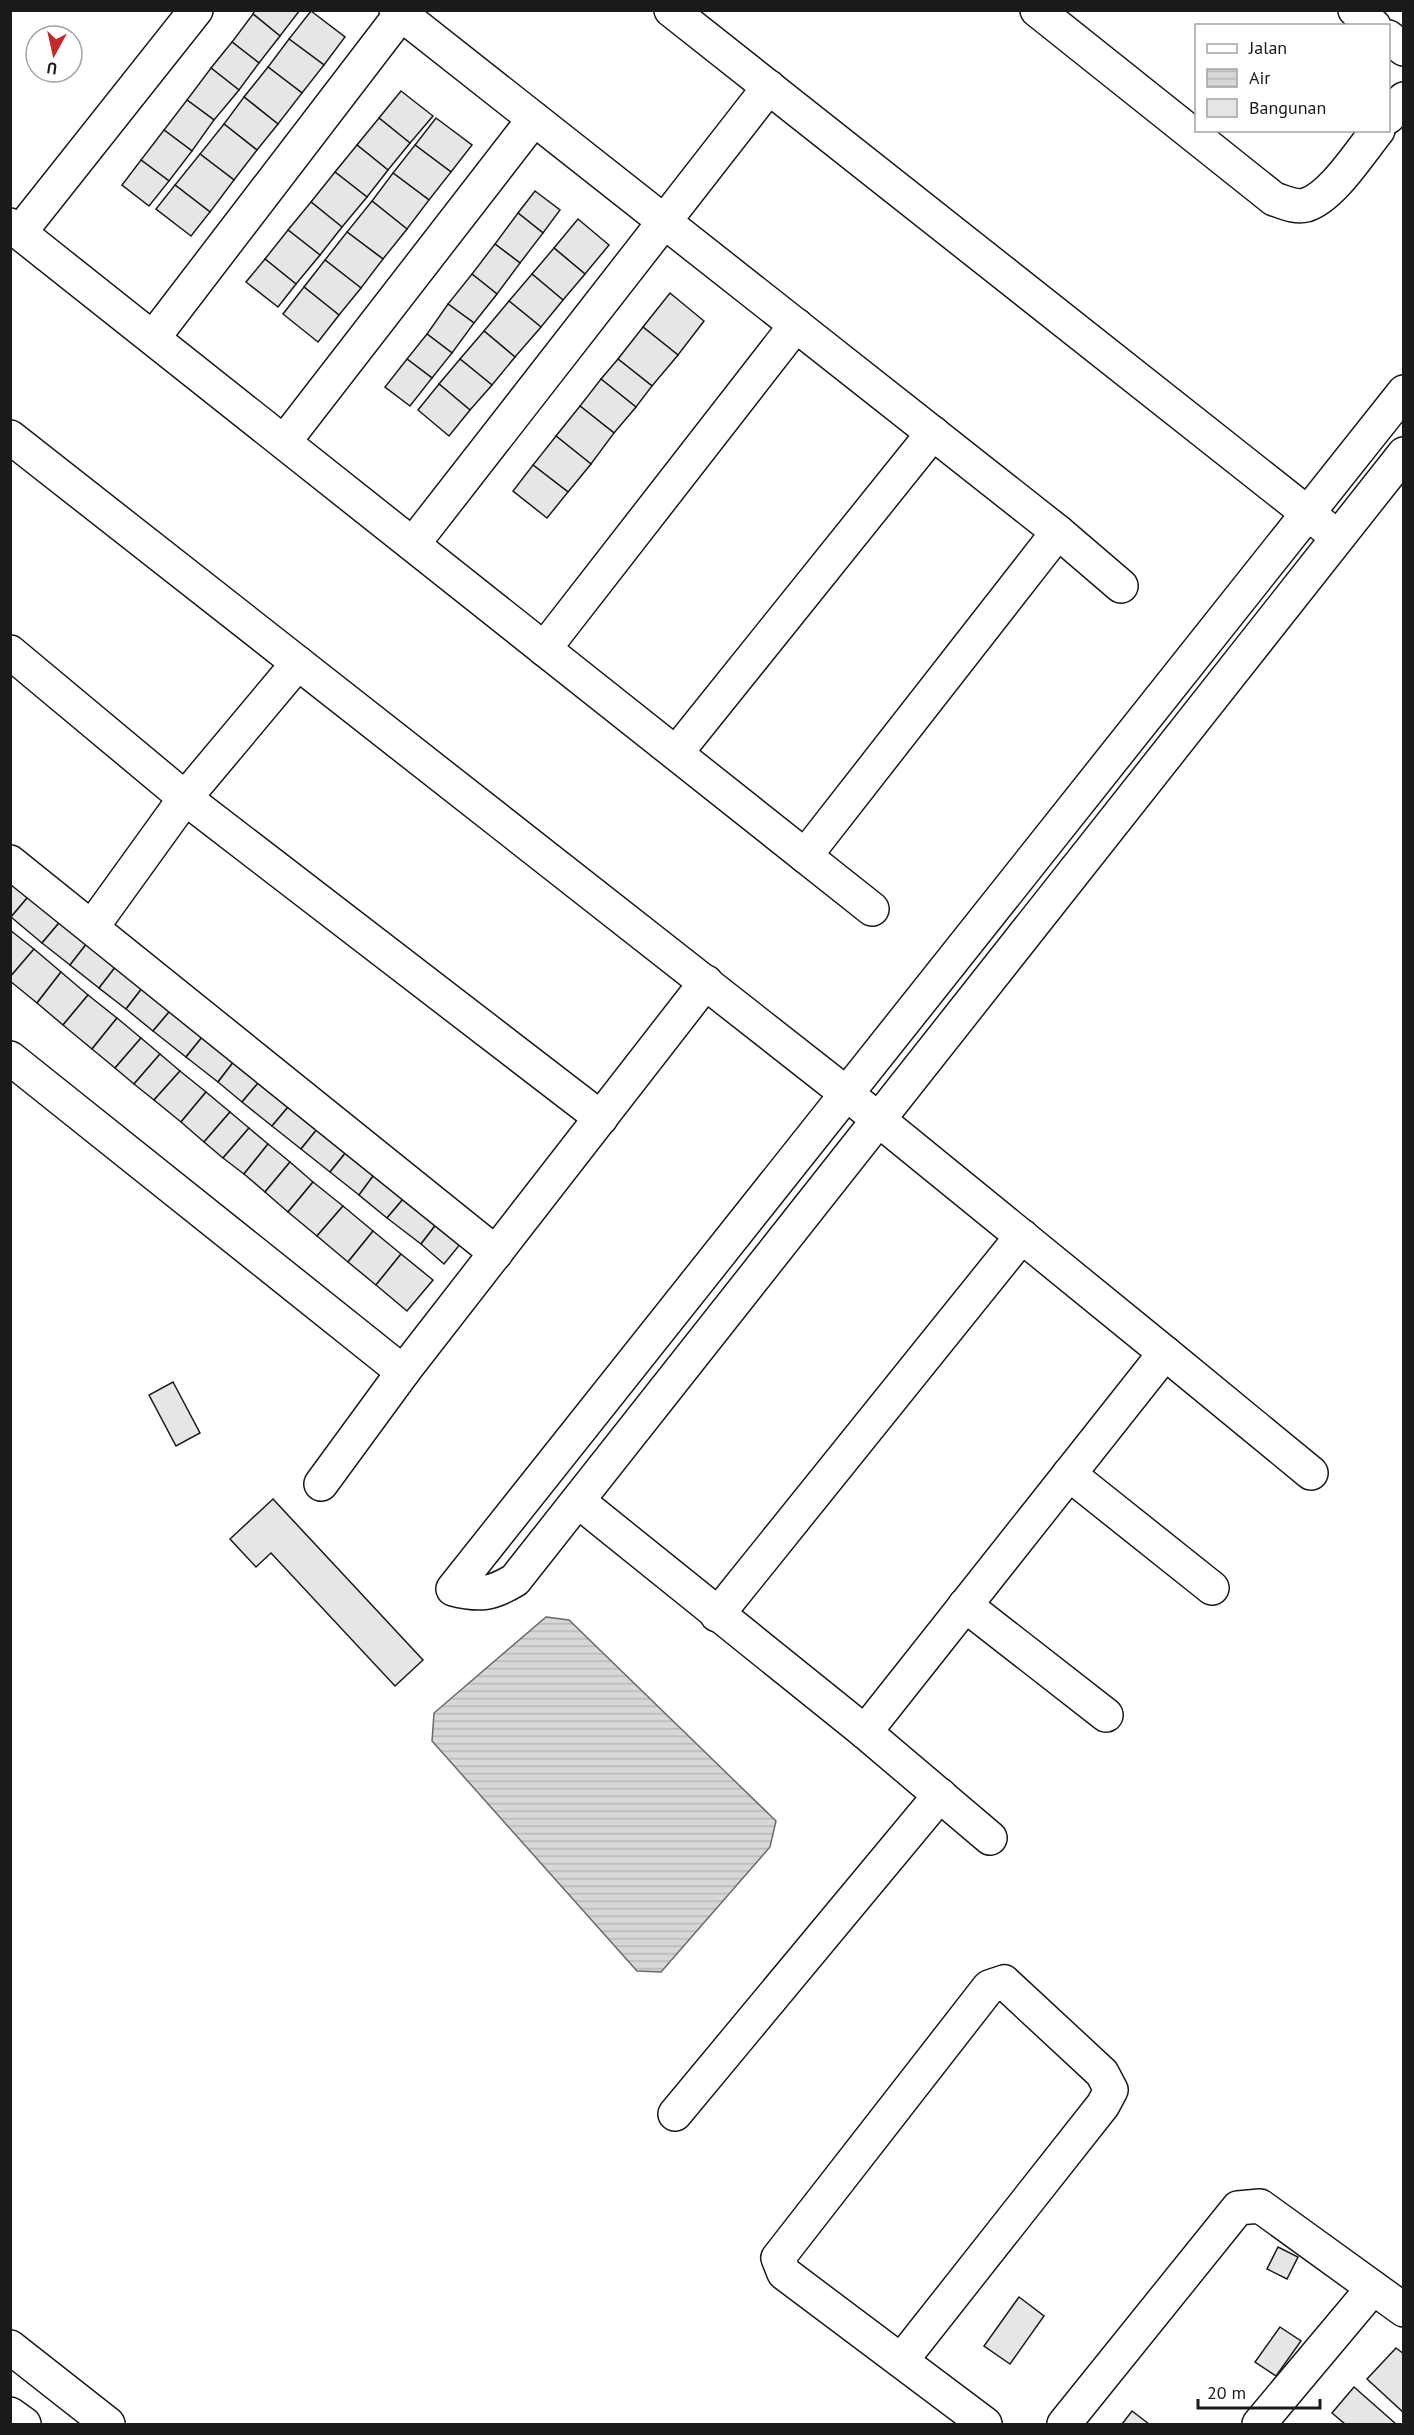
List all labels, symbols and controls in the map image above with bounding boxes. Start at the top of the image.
north arrow [24,24,84,84]
legend [1195,24,1390,132]
text: Jalan [1248,36,1287,59]
text: U [46,58,58,79]
text: Air [1249,66,1270,89]
text: Bangunan [1249,96,1326,119]
scale bar [1198,2372,1320,2410]
text: 20 m [1207,2381,1246,2404]

